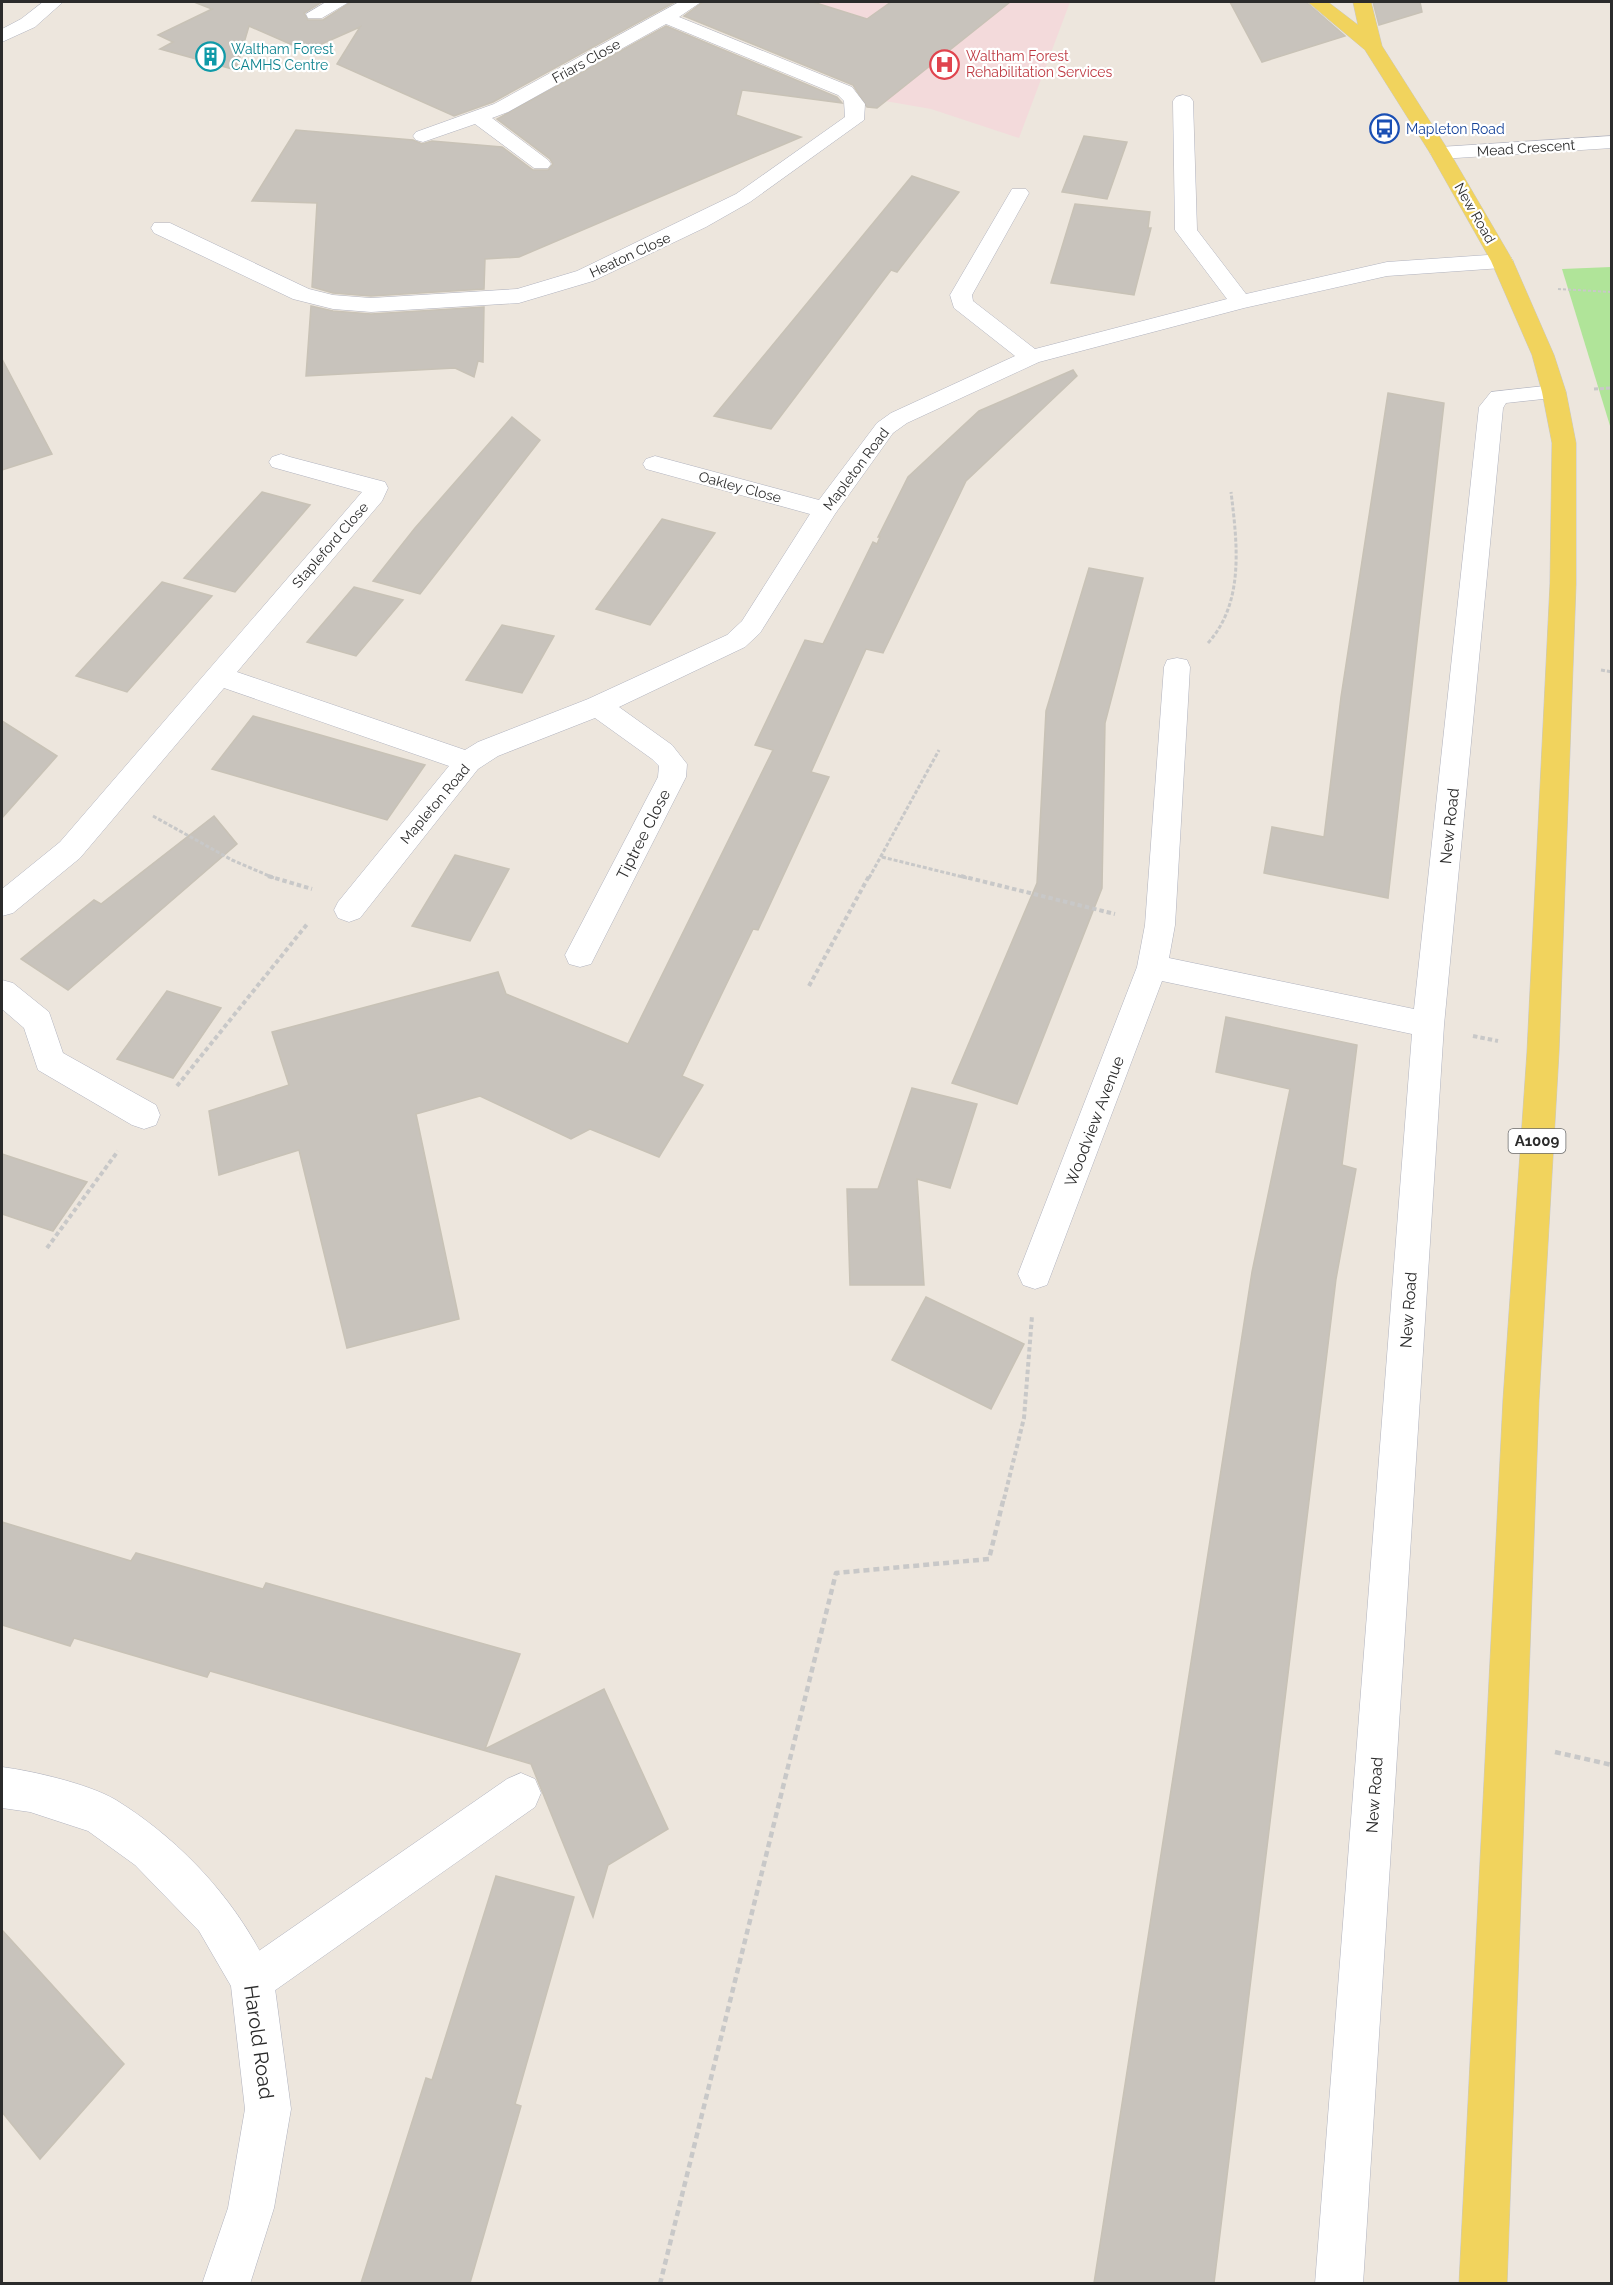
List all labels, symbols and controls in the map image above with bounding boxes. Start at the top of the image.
street label: Friars Close [549,36,623,86]
building icon: Waltham Forest CAMHS Centre [194,41,226,73]
place label: Waltham Forest CAMHS Centre [231,41,334,73]
hospital icon: Waltham Forest Rehabilitation Services [929,48,961,80]
place label: Waltham Forest Rehabilitation Services [966,48,1113,80]
bus stop icon: Mapleton Road [1369,113,1401,145]
place label: Mapleton Road [1406,121,1505,137]
street label: Mead Crescent [1476,137,1576,159]
street label: New Road [1451,180,1499,246]
street label: Heaton Close [587,229,673,281]
street label: Mapleton Road [820,425,892,513]
street label: Oakley Close [697,468,783,506]
street label: Stapleford Close [289,499,371,591]
street label: Mapleton Road [397,761,473,847]
street label: Tiptree Close [613,786,674,882]
street label: New Road [1436,787,1463,865]
street label: Woodview Avenue [1061,1053,1128,1189]
road number: A1009 [1508,1129,1566,1153]
street label: New Road [1396,1271,1421,1349]
street label: New Road [1362,1756,1387,1834]
street label: Harold Road [239,1983,279,2101]

